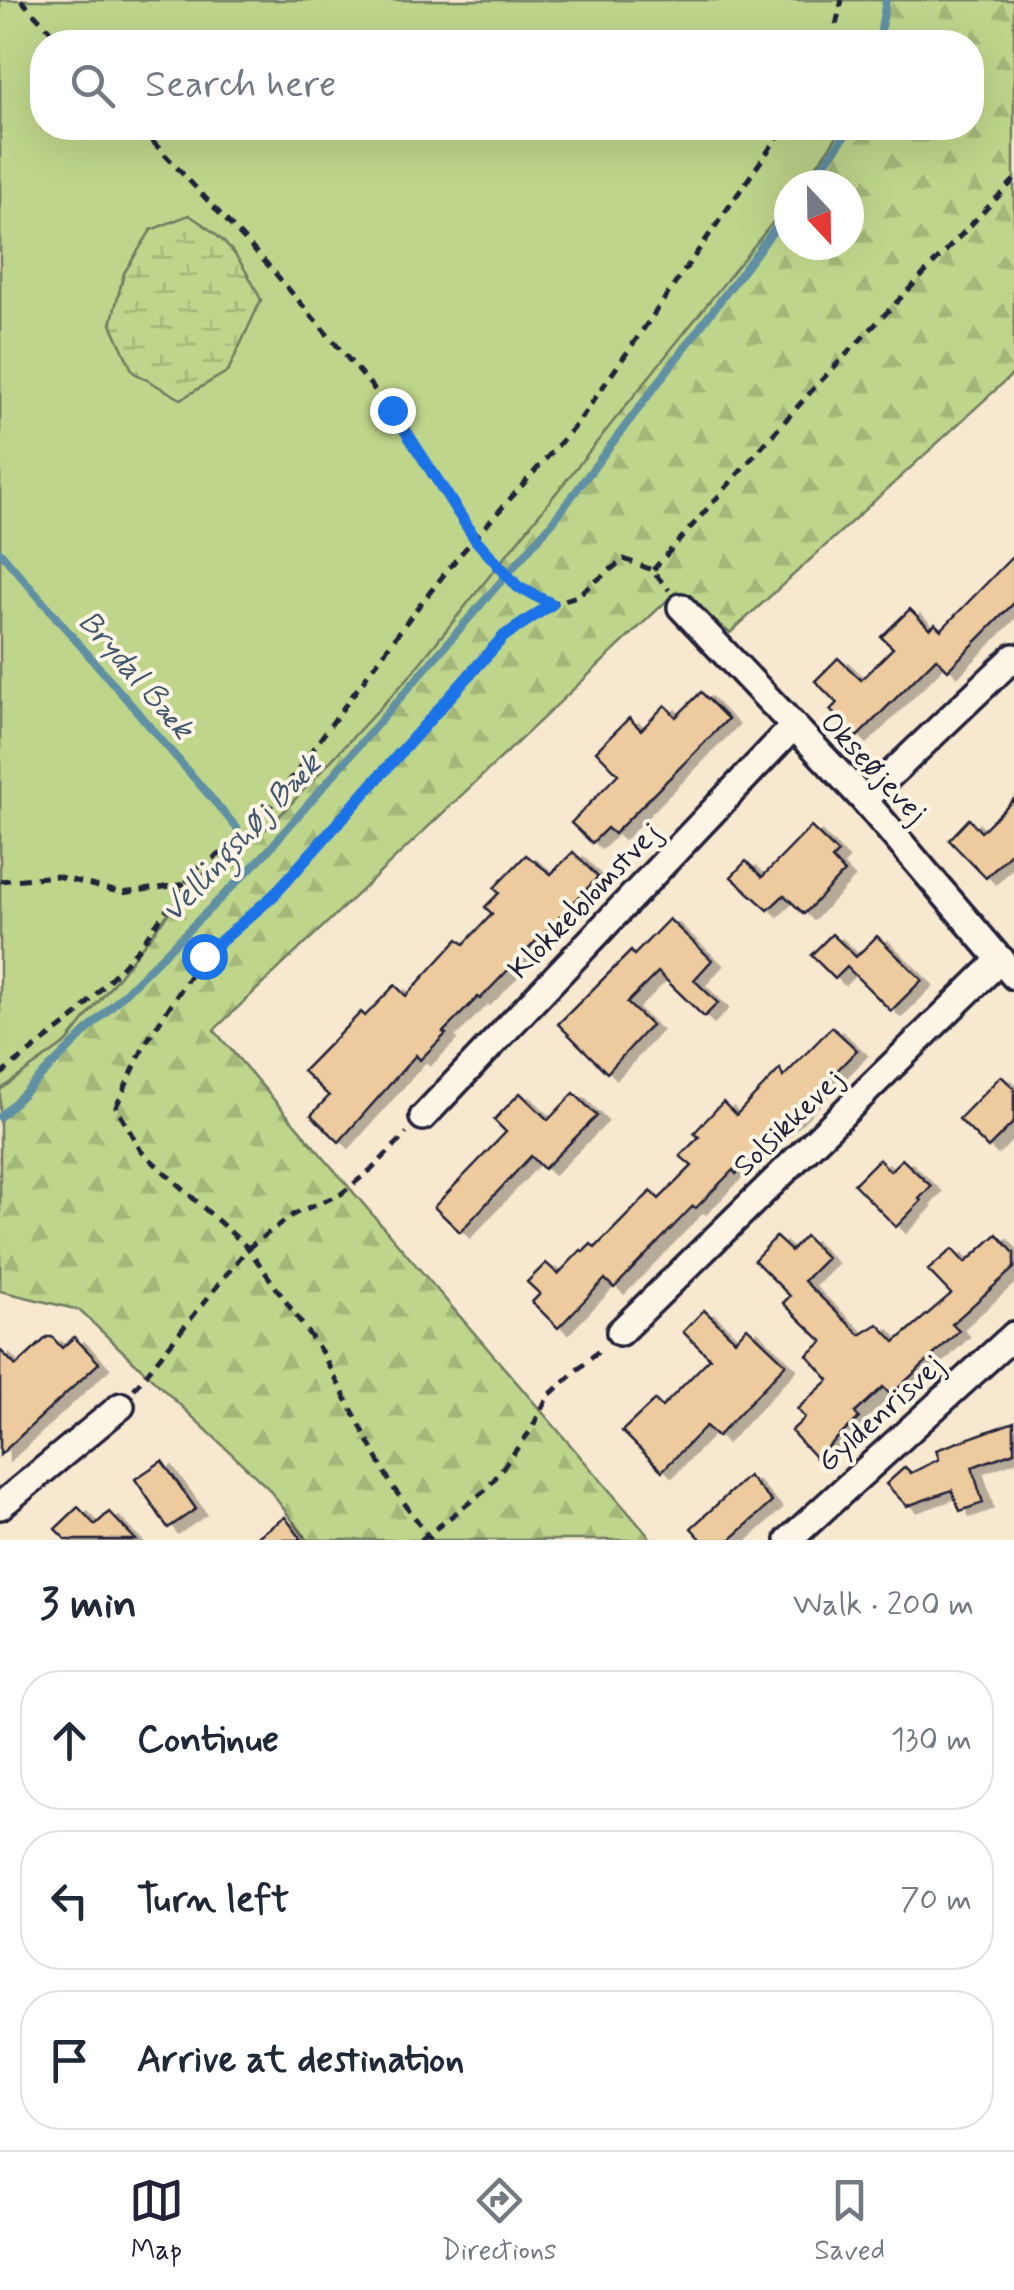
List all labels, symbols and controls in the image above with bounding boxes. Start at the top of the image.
search box [30,30,984,140]
icon: search [65,58,120,113]
text: Search here [145,61,336,110]
north arrow [774,170,864,260]
route end [370,388,416,434]
water label: Brydal Bæk [68,602,204,750]
street label: Okseøjevej [811,704,935,832]
water label: Vellingshøj Bæk [152,743,335,935]
street label: Klokkeblomstvej [500,814,670,988]
route start [182,934,228,980]
street label: Solsikkevej [725,1061,853,1185]
street label: Gyldenrisvej [809,1347,953,1481]
text: 3 min [40,1578,137,1633]
text: Walk · 200 m [793,1584,974,1626]
icon: ahead [42,1713,97,1768]
text: Continue [137,1716,279,1765]
text: 130 m [891,1719,972,1761]
icon: left [42,1873,97,1928]
text: Turn left [137,1876,289,1925]
text: 70 m [900,1879,972,1921]
icon: arrive [42,2033,97,2088]
text: Arrive at destination [137,2036,464,2085]
tab: Map [129,2173,184,2270]
tab: Directions [442,2173,557,2270]
tab: Saved [814,2173,885,2270]

